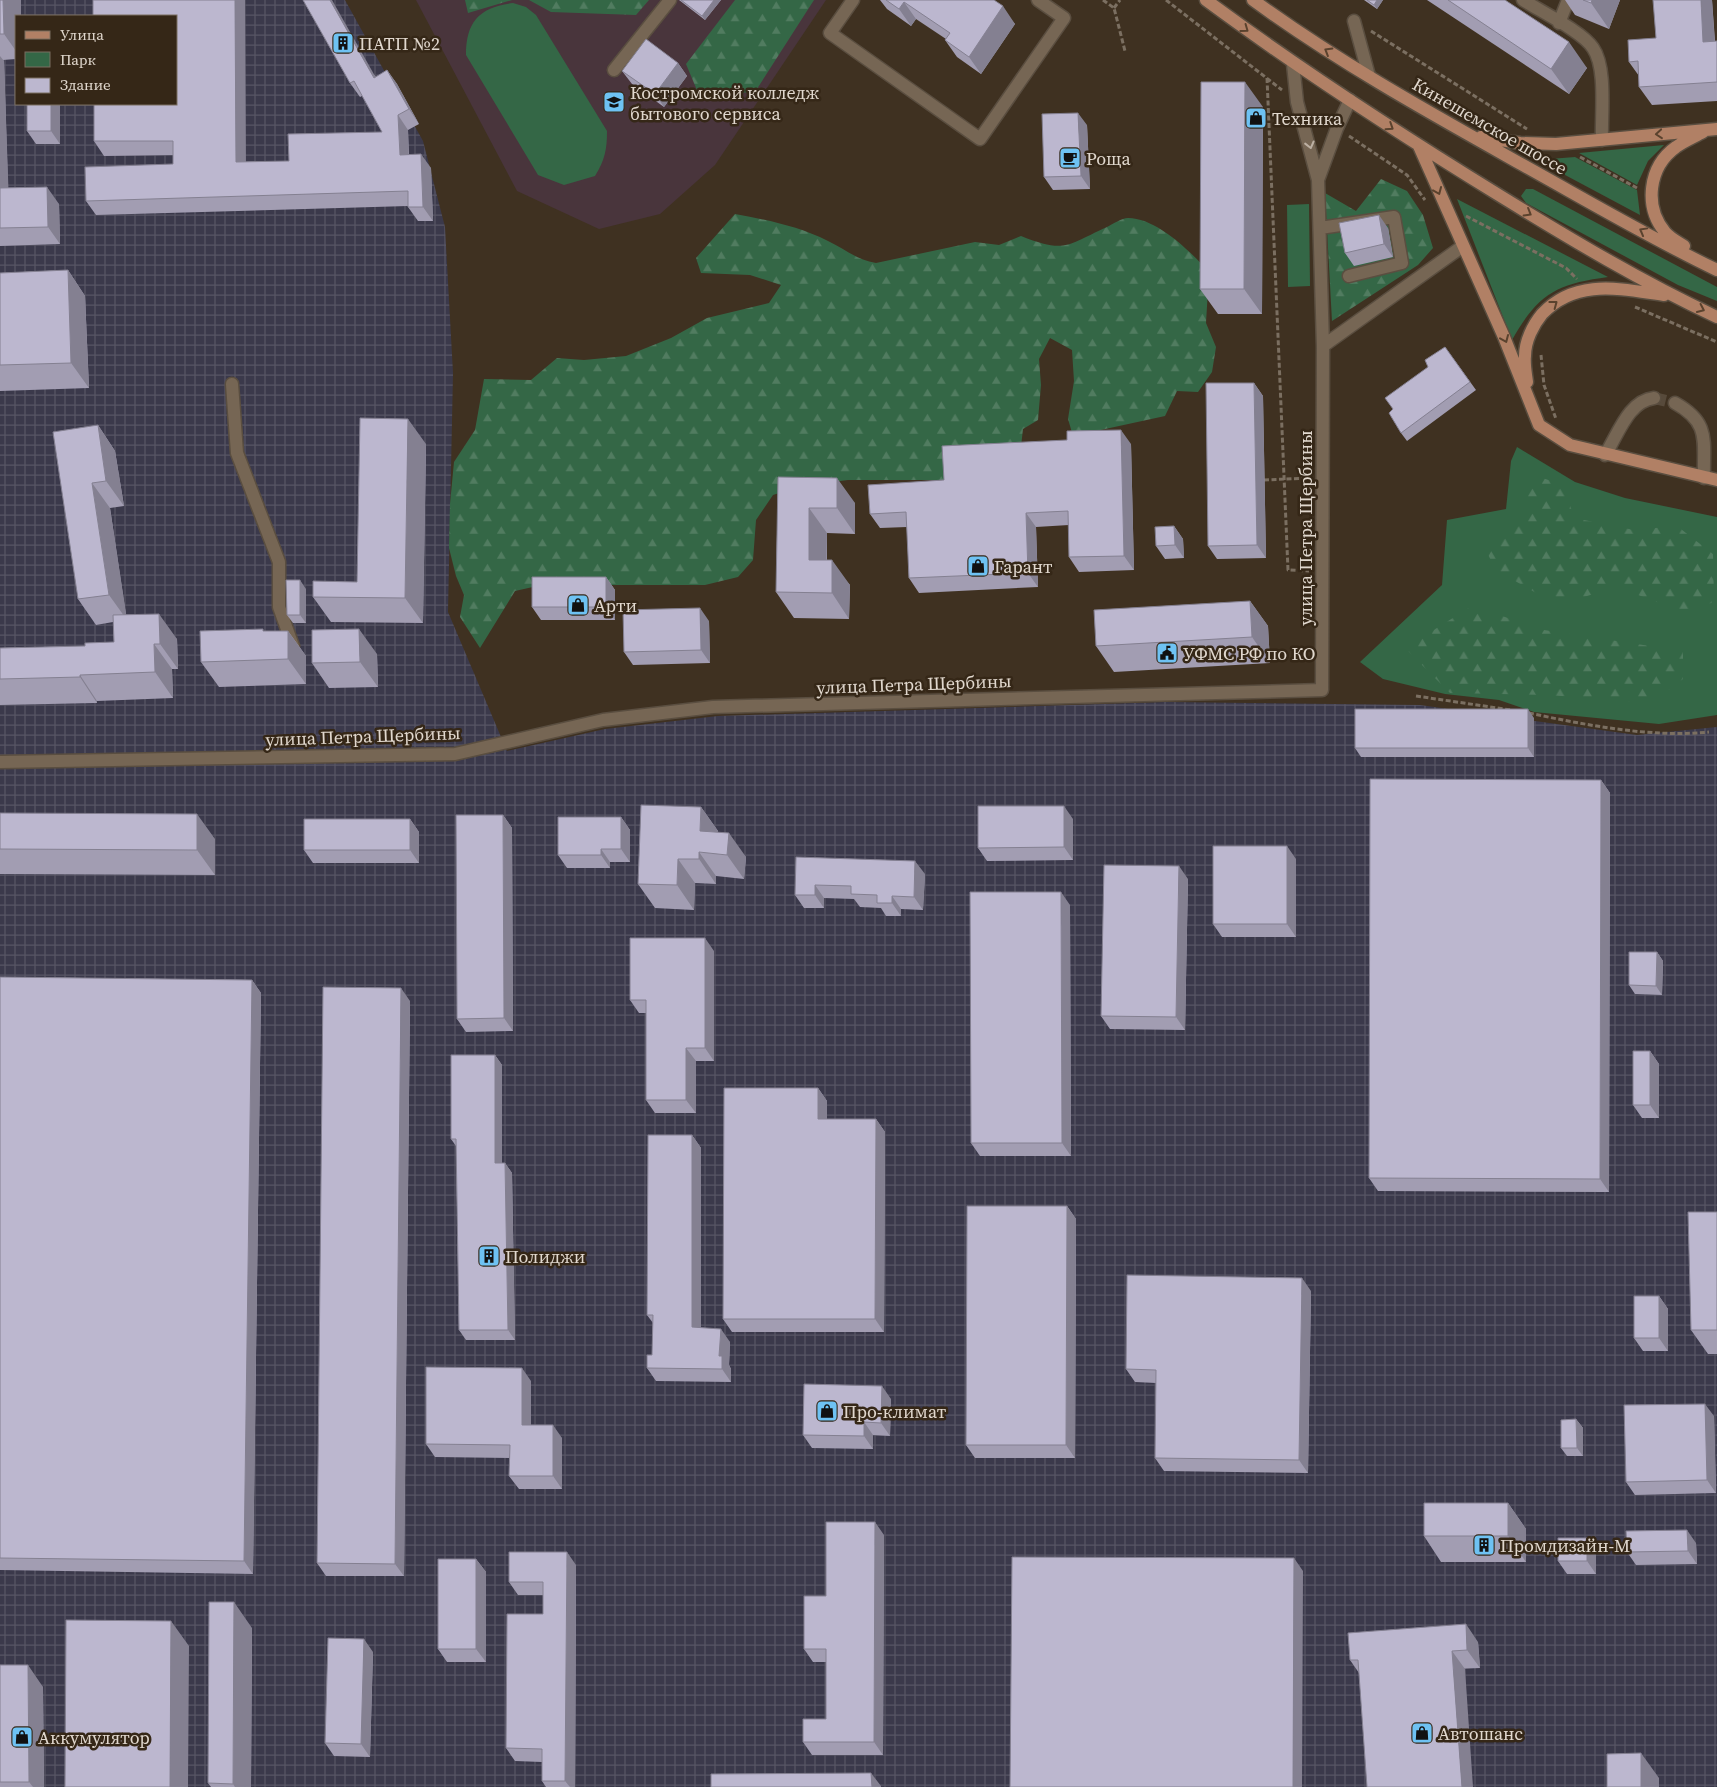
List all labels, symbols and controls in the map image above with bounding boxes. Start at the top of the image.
legend [15,15,178,105]
one-way arrow [1240,23,1249,32]
text: Улица [60,24,104,45]
building icon: ПАТП №2 [331,31,355,55]
place label: ПАТП №2 [359,31,440,56]
one-way arrow [1324,48,1333,58]
text: Парк [60,49,96,70]
street label: Кинешемское шоссе [1408,71,1572,181]
text: Здание [60,74,111,95]
place label: Костромской колледж бытового сервиса [630,80,820,126]
school or university icon: Костромской колледж бытового сервиса [602,90,626,114]
shop icon: Техника [1244,106,1268,130]
place label: Техника [1272,106,1343,131]
one-way arrow [1385,121,1394,130]
one-way arrow [1655,128,1663,139]
one-way arrow [1304,141,1315,150]
cafe icon: Роща [1058,146,1082,170]
place label: Роща [1086,146,1132,171]
one-way arrow [1431,186,1442,195]
one-way arrow [1523,207,1532,216]
one-way arrow [1639,228,1648,238]
one-way arrow [1548,301,1558,310]
one-way arrow [1696,303,1705,314]
one-way arrow [1498,334,1509,343]
street label: улица Петра Щербины [1293,430,1318,626]
shop icon: Гарант [966,554,990,578]
place label: Гарант [994,554,1053,579]
shop icon: Арти [566,593,590,617]
place label: Арти [594,593,637,618]
public building icon: УФМС РФ по КО [1155,641,1179,665]
place label: УФМС РФ по КО [1183,641,1315,666]
street label: улица Петра Щербины [816,668,1012,700]
street label: улица Петра Щербины [265,720,461,752]
building icon: Полиджи [477,1244,501,1268]
place label: Полиджи [505,1244,585,1269]
shop icon: Про-климат [815,1399,839,1423]
place label: Про-климат [843,1399,947,1424]
building icon: Промдизайн-М [1472,1533,1496,1557]
place label: Промдизайн-М [1500,1533,1630,1558]
shop icon: Автошанс [1410,1721,1434,1745]
place label: Автошанс [1438,1721,1523,1746]
shop icon: Аккумулятор [10,1725,34,1749]
place label: Аккумулятор [38,1725,150,1750]

